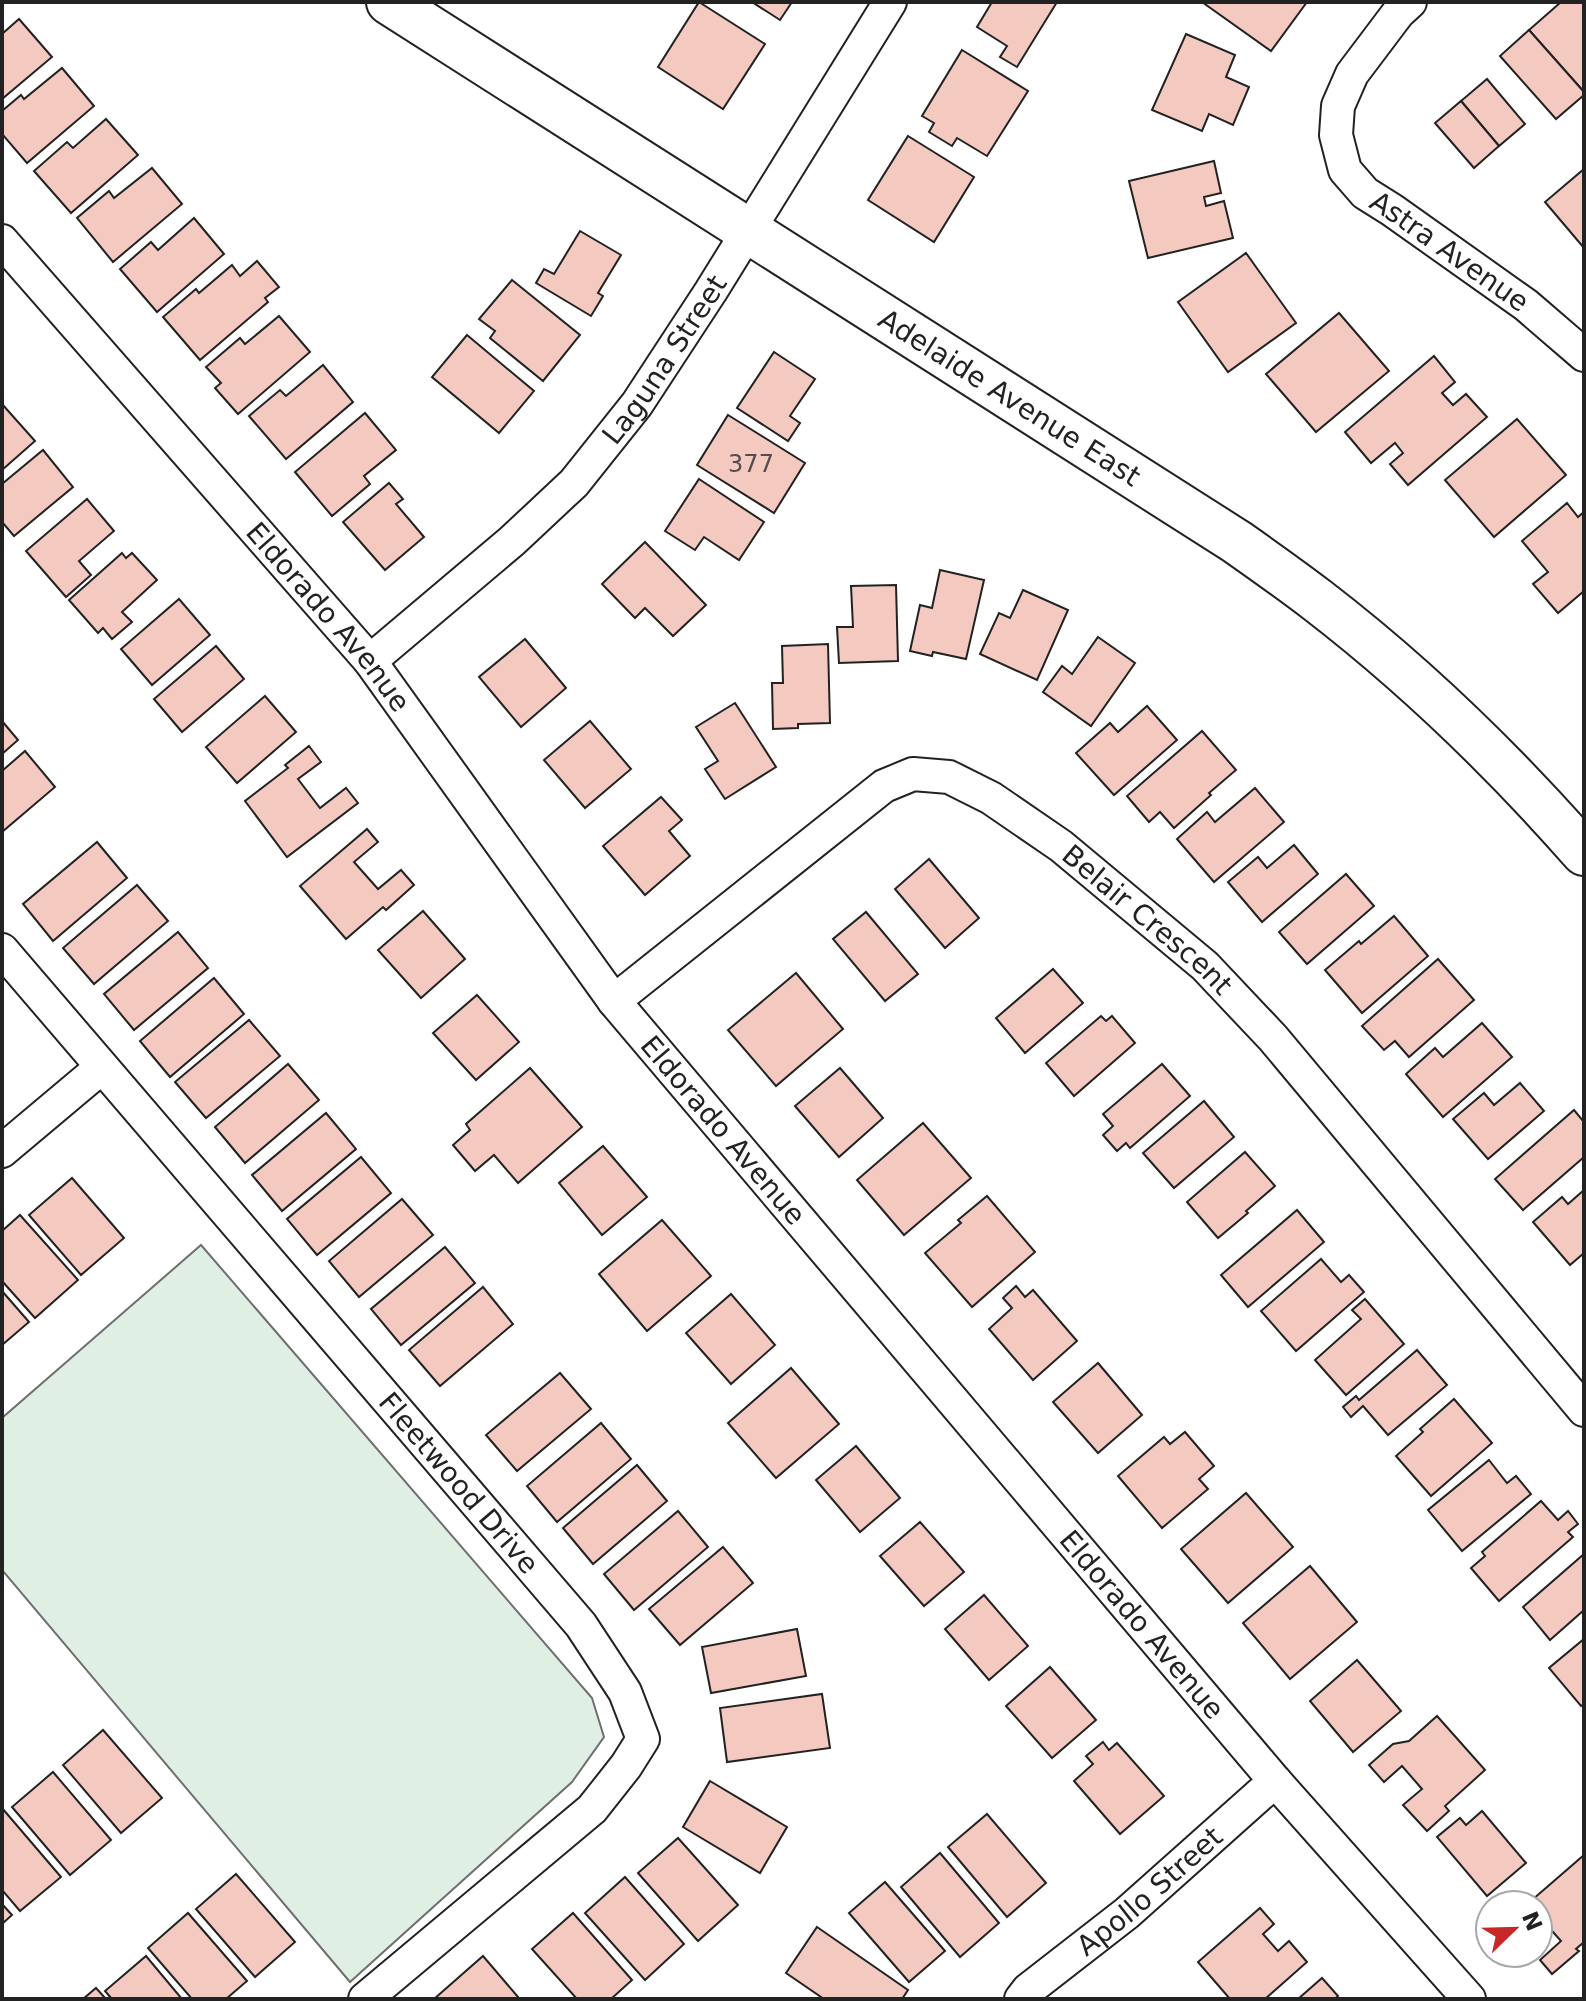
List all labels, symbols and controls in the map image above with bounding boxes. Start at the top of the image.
street label: Astra Avenue [1364,184,1535,318]
street label: Laguna Street [595,269,733,451]
street label: Adelaide Avenue East [873,302,1147,493]
house number: 377 [728,450,774,478]
street label: Eldorado Avenue [240,516,417,718]
street label: Belair Crescent [1056,838,1239,1001]
street label: Eldorado Avenue [634,1029,813,1231]
street label: Fleetwood Drive [372,1386,546,1580]
street label: Eldorado Avenue [1053,1523,1231,1725]
street label: Apollo Street [1070,1820,1229,1962]
north arrow [1474,1889,1554,1969]
text: N [1517,1908,1547,1935]

